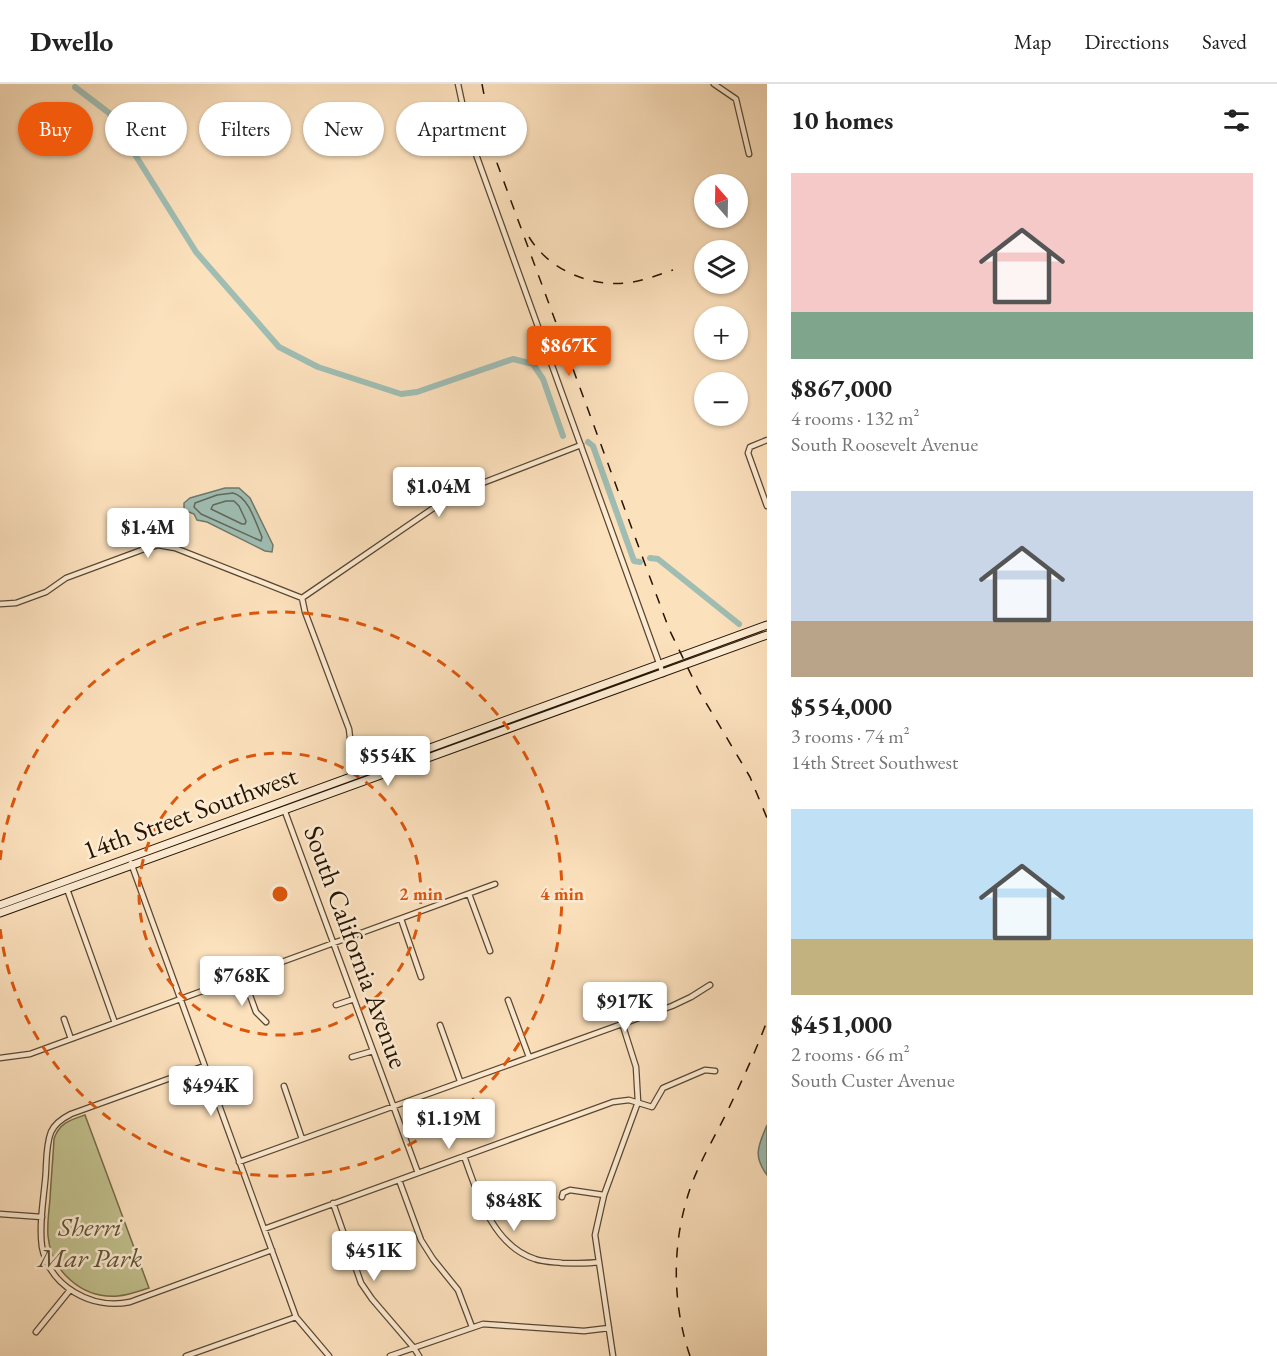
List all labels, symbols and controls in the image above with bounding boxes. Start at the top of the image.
text: Dwello [30,23,113,59]
text: Map [1014,28,1051,55]
text: Directions [1084,28,1169,55]
text: Saved [1202,28,1247,55]
chip: Buy [18,102,93,156]
chip: Rent [105,102,187,156]
chip: Filters [199,102,291,156]
chip: New [303,102,384,156]
chip: Apartment [396,102,527,156]
text: 10 homes [791,103,893,137]
icon: filters [1220,104,1253,137]
north arrow [694,174,748,228]
map controls [694,174,748,426]
icon: home [968,212,1076,320]
button: layers [694,240,748,294]
button: + [694,306,748,360]
pin: $867K [527,326,611,377]
text: $867K [541,332,597,358]
text: $867,000 [791,371,892,405]
button: − [694,372,748,426]
text: 4 rooms · 132 m² [791,405,919,431]
text: South Roosevelt Avenue [791,431,978,457]
pin: $1.04M [390,467,488,518]
text: $1.04M [407,473,471,499]
pin: $1.4M [106,508,190,559]
text: $1.4M [121,514,175,540]
icon: home [968,530,1076,638]
text: $554,000 [791,689,892,723]
text: 3 rooms · 74 m² [791,723,910,749]
pin: $554K [346,736,430,787]
text: $554K [360,742,416,768]
text: 14th Street Southwest [791,749,958,775]
street label: 14th Street Southwest [78,757,302,868]
street label: South California Avenue [296,821,417,1073]
icon: home [968,848,1076,956]
text: 2 min [399,882,443,905]
text: 4 min [540,882,584,905]
centre of rings [270,884,290,904]
pin: $768K [200,956,284,1007]
text: $768K [214,962,270,988]
pin: $917K [583,982,667,1033]
text: $917K [597,988,653,1014]
text: $451,000 [791,1007,892,1041]
text: 2 rooms · 66 m² [791,1041,910,1067]
pin: $494K [169,1066,253,1117]
text: South Custer Avenue [791,1067,955,1093]
text: $494K [183,1072,239,1098]
pin: $1.19M [400,1099,498,1150]
text: $1.19M [417,1105,481,1131]
pin: $848K [472,1181,556,1232]
text: $848K [486,1187,542,1213]
park label: Sherri Mar Park [36,1209,142,1275]
pin: $451K [332,1231,416,1282]
text: $451K [346,1237,402,1263]

